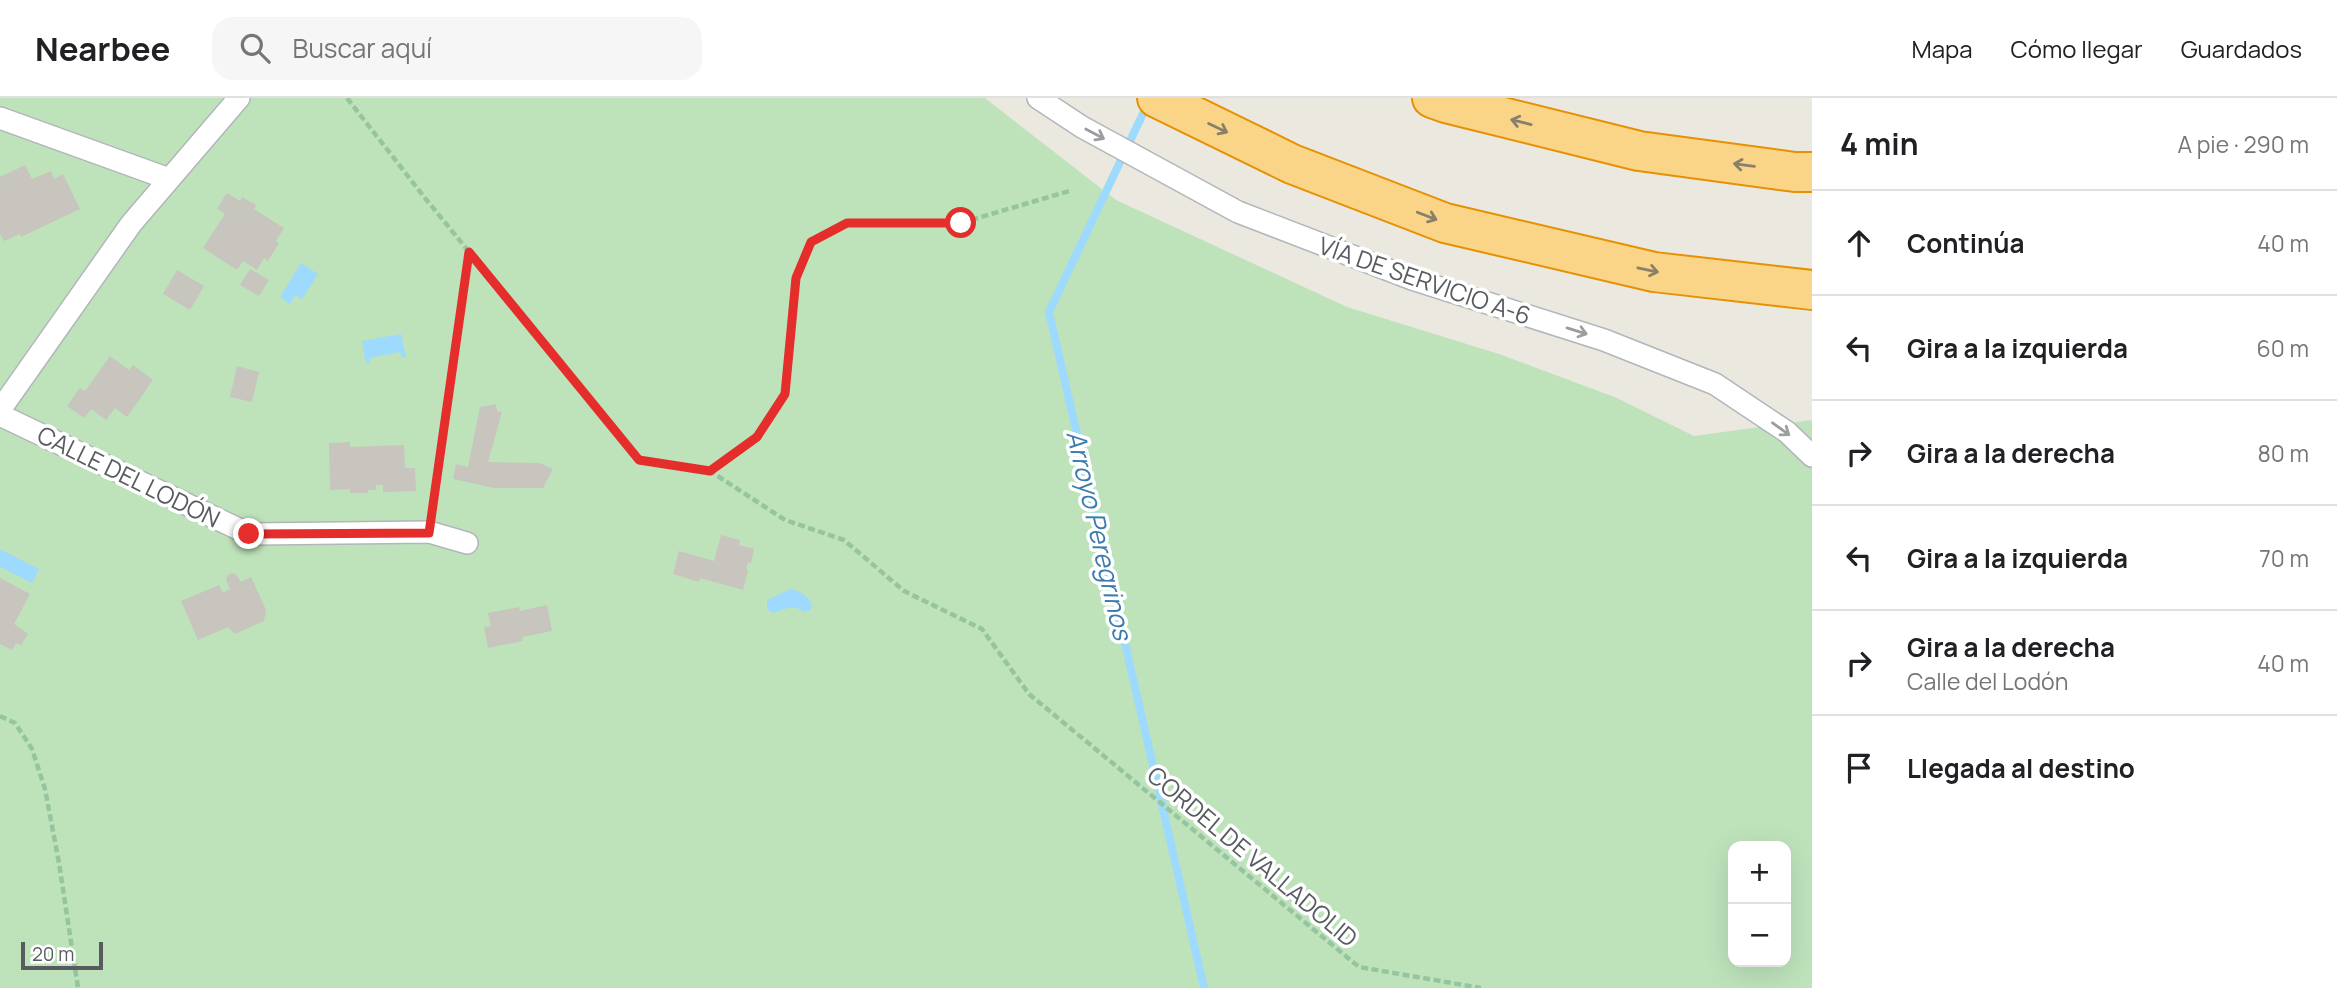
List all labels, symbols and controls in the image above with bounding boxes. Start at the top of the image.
search box [212,17,702,80]
text: Nearbee [35,26,170,71]
icon: search [236,29,274,67]
text: Buscar aquí [292,30,432,66]
text: Mapa [1912,32,1973,65]
text: Cómo llegar [2011,32,2143,65]
text: Guardados [2181,32,2302,65]
one-way arrow [1510,115,1533,128]
one-way arrow [1207,121,1228,135]
text: 4 min [1840,123,1918,164]
one-way arrow [1085,128,1105,142]
text: A pie · 290 m [2177,128,2309,160]
one-way arrow [1733,158,1756,171]
route start [945,207,976,238]
one-way arrow [1416,211,1438,224]
icon: ahead [1840,224,1878,262]
text: Continúa [1907,225,2025,261]
text: 40 m [2257,227,2309,259]
street label: VÍA DE SERVICIO A-6 [1314,228,1536,332]
one-way arrow [1636,264,1659,278]
one-way arrow [1565,326,1587,338]
icon: left [1840,329,1878,367]
text: Gira a la izquierda [1907,330,2128,366]
text: 60 m [2257,332,2309,364]
street label: CALLE DEL LODÓN [32,417,226,535]
one-way arrow [1771,421,1789,436]
water label: Arroyo Peregrinos [1058,427,1142,645]
icon: right [1840,434,1878,472]
text: Gira a la derecha [1907,435,2115,471]
text: 80 m [2258,437,2309,469]
route end [233,518,264,549]
icon: left [1840,539,1878,577]
text: Gira a la izquierda [1907,540,2128,576]
text: 70 m [2259,542,2309,574]
text: Gira a la derecha [1907,629,2115,665]
icon: right [1840,644,1878,682]
text: 40 m [2257,647,2309,679]
text: Calle del Lodón [1907,665,2068,697]
icon: arrive [1840,749,1878,787]
text: Llegada al destino [1907,750,2135,786]
street label: CORDEL DE VALLADOLID [1141,758,1365,954]
map controls [1728,841,1791,967]
button: + [1728,841,1791,904]
button: − [1728,904,1791,967]
scale bar [21,939,103,971]
text: 20 m [32,941,74,967]

